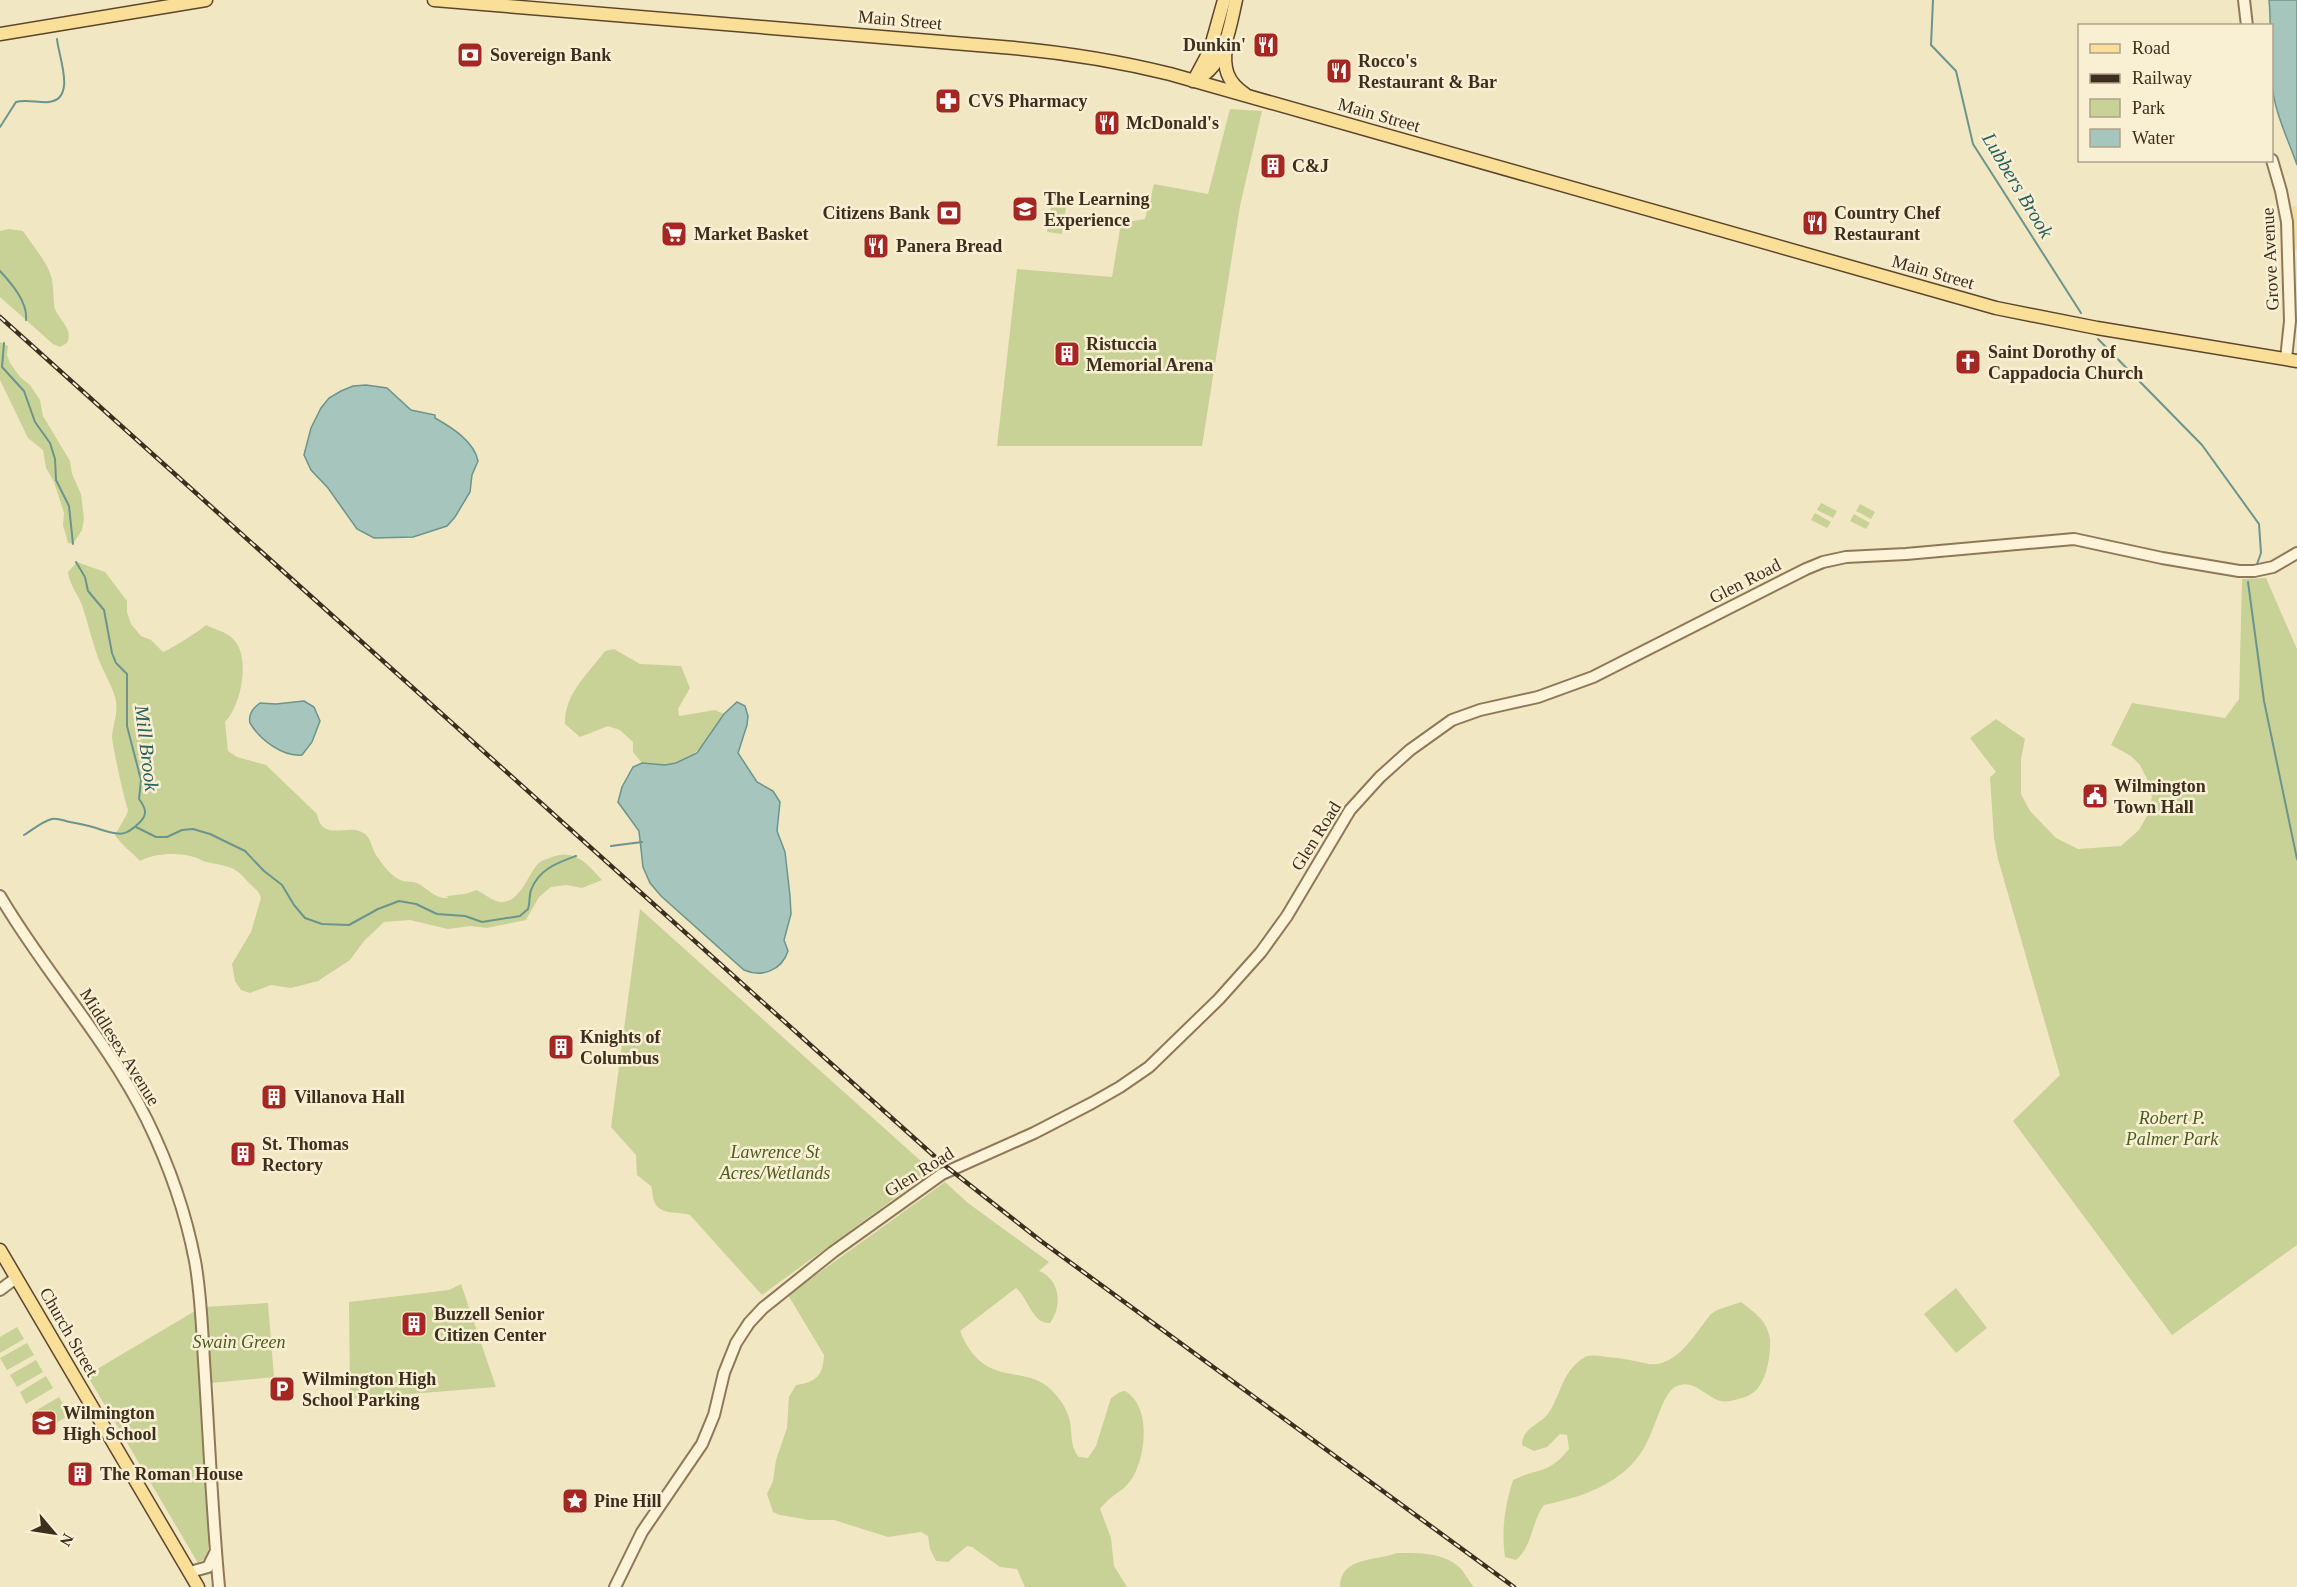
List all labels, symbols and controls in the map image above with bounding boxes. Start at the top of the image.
street label: Main Street [857,6,943,34]
legend [2078,24,2273,162]
restaurant icon: Dunkin' [1251,30,1281,60]
place label: Dunkin' [1183,35,1246,55]
text: Road [2132,38,2170,58]
bank icon: Sovereign Bank [455,40,485,70]
place label: Sovereign Bank [490,45,611,65]
place label: Rocco's Restaurant & Bar [1358,51,1497,92]
restaurant icon: Rocco's Restaurant & Bar [1324,56,1354,86]
text: Railway [2132,68,2192,88]
pharmacy icon: CVS Pharmacy [933,86,963,116]
place label: CVS Pharmacy [968,91,1088,111]
street label: Main Street [1336,94,1422,136]
text: Park [2132,98,2165,118]
restaurant icon: McDonald's [1092,108,1122,138]
place label: McDonald's [1126,113,1219,133]
water label: Lubbers Brook [1977,128,2059,243]
text: Water [2132,128,2175,148]
building icon: C&J [1258,151,1288,181]
place label: C&J [1292,156,1329,176]
place label: The Learning Experience [1044,189,1150,230]
school or university icon: The Learning Experience [1010,194,1040,224]
bank icon: Citizens Bank [934,198,964,228]
place label: Citizens Bank [822,203,930,223]
place label: Country Chef Restaurant [1834,203,1942,244]
street label: Grove Avenue [2257,207,2283,311]
restaurant icon: Country Chef Restaurant [1800,208,1830,238]
supermarket icon: Market Basket [659,219,689,249]
place label: Market Basket [694,224,808,244]
restaurant icon: Panera Bread [861,231,891,261]
place label: Panera Bread [896,236,1002,256]
street label: Main Street [1890,251,1976,293]
place label: Ristuccia Memorial Arena [1086,334,1213,375]
building icon: Ristuccia Memorial Arena [1052,339,1082,369]
place label: Saint Dorothy of Cappadocia Church [1988,342,2143,383]
church icon: Saint Dorothy of Cappadocia Church [1953,347,1983,377]
street label: Glen Road [1706,555,1784,607]
water label: Mill Brook [131,703,163,793]
place label: Wilmington Town Hall [2114,776,2206,817]
public building icon: Wilmington Town Hall [2080,781,2110,811]
street label: Glen Road [1287,798,1345,874]
street label: Middlesex Avenue [76,985,164,1109]
place label: Knights of Columbus [580,1027,662,1068]
building icon: Knights of Columbus [546,1032,576,1062]
building icon: Villanova Hall [259,1082,289,1112]
place label: Villanova Hall [294,1087,405,1107]
park label: Robert P. Palmer Park [2125,1108,2219,1149]
place label: St. Thomas Rectory [262,1134,349,1175]
building icon: St. Thomas Rectory [228,1139,258,1169]
park label: Lawrence St Acres/Wetlands [719,1142,830,1183]
street label: Glen Road [881,1143,957,1201]
street label: Church Street [35,1284,103,1380]
place label: Buzzell Senior Citizen Center [434,1304,546,1345]
building icon: Buzzell Senior Citizen Center [399,1309,429,1339]
park label: Swain Green [193,1332,285,1352]
place label: Wilmington High School Parking [302,1369,436,1410]
parking icon: Wilmington High School Parking [267,1374,297,1404]
place label: Wilmington High School [63,1403,157,1444]
school or university icon: Wilmington High School [29,1408,59,1438]
building icon: The Roman House [65,1459,95,1489]
place label: The Roman House [100,1464,243,1484]
place icon: Pine Hill [560,1486,590,1516]
place label: Pine Hill [594,1491,662,1511]
north arrow [24,1503,84,1563]
text: N [56,1531,77,1550]

